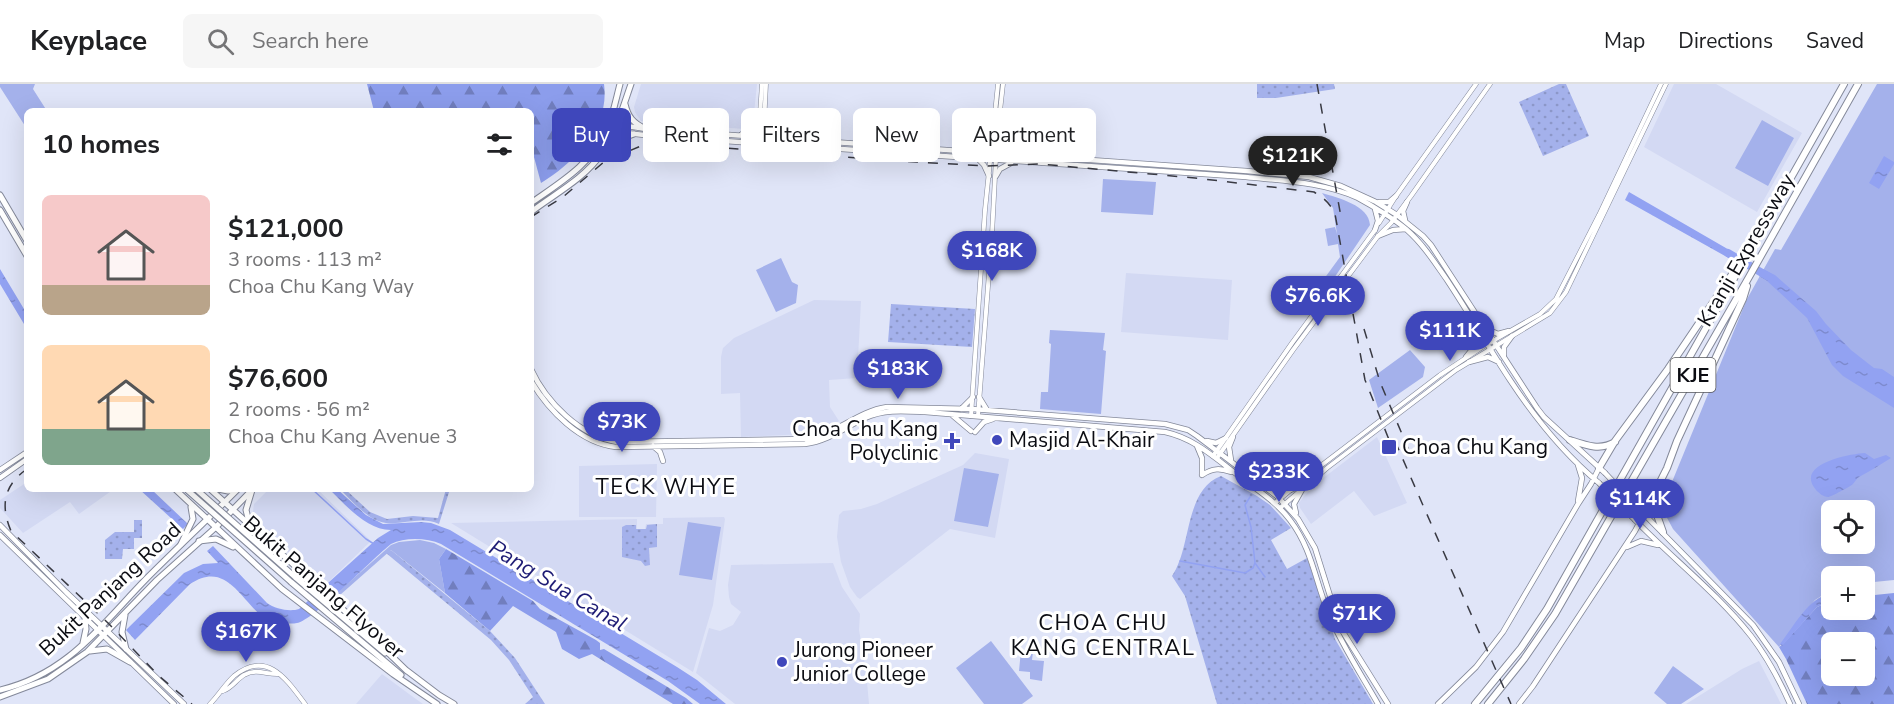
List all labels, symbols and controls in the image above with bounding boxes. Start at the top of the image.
search box [183,14,603,68]
text: Keyplace [30,22,147,60]
icon: search [204,25,237,58]
text: Search here [252,26,369,56]
text: Map [1604,27,1645,55]
text: Directions [1678,27,1773,55]
text: Saved [1806,27,1864,55]
chip: Buy [552,108,631,162]
chip: Rent [643,108,729,162]
chip: Filters [741,108,841,162]
chip: New [853,108,940,162]
chip: Apartment [952,108,1096,162]
text: 10 homes [42,127,160,162]
icon: filters [483,128,516,161]
pin: $121K [1251,136,1335,187]
text: $121K [1262,142,1324,169]
street label: Kranji Expressway [1691,168,1801,332]
text: $121,000 [228,211,344,246]
icon: home [90,219,162,291]
pin: $168K [950,231,1034,282]
text: $168K [961,237,1023,264]
text: 3 rooms · 113 m² [228,246,382,273]
text: Choa Chu Kang Way [228,273,414,300]
pin: $76.6K [1269,276,1367,327]
text: $76.6K [1285,282,1351,309]
pin: $111K [1408,311,1492,362]
text: $111K [1419,317,1481,344]
pin: $183K [856,349,940,400]
text: $183K [867,355,929,382]
road number: KJE [1670,358,1716,392]
text: $76,600 [228,361,328,396]
icon: home [90,369,162,441]
text: 2 rooms · 56 m² [228,396,370,423]
pin: $73K [586,402,658,453]
text: $73K [597,408,647,435]
place label: Choa Chu Kang Polyclinic [792,415,938,467]
text: Choa Chu Kang Avenue 3 [228,423,457,450]
place label: Masjid Al-Khair [1009,426,1155,454]
marker: Choa Chu Kang Polyclinic [943,432,961,450]
marker: Masjid Al-Khair [990,433,1004,447]
place label: Choa Chu Kang [1402,433,1548,461]
marker: Choa Chu Kang [1380,438,1398,456]
pin: $233K [1237,452,1321,503]
text: $233K [1248,458,1310,485]
district label: TECK WHYE [596,472,736,502]
pin: $114K [1598,479,1682,530]
text: $114K [1609,485,1671,512]
map controls [1821,500,1875,686]
button: locate [1821,500,1875,554]
street label: Bukit Panjang Flyover [238,509,411,665]
street label: Bukit Panjang Road [33,516,187,662]
water label: Pang Sua Canal [483,533,633,639]
button: + [1821,566,1875,620]
pin: $71K [1321,594,1393,645]
text: $71K [1332,600,1382,627]
district label: CHOA CHU KANG CENTRAL [1011,608,1195,663]
pin: $167K [204,612,288,663]
text: $167K [215,618,277,645]
button: − [1821,632,1875,686]
place label: Jurong Pioneer Junior College [793,636,933,688]
marker: Jurong Pioneer Junior College [775,655,789,669]

